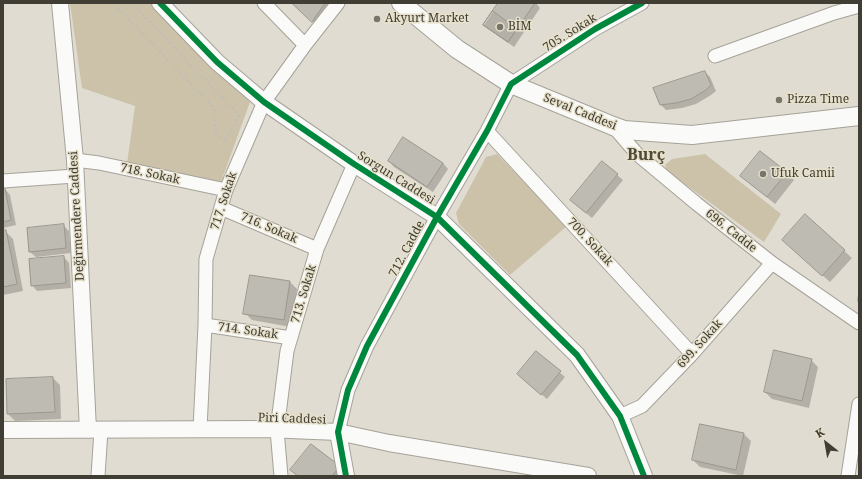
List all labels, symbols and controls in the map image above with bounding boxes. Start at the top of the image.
street label: 705. Sokak [541,11,599,55]
place label: Akyurt Market [385,12,469,26]
marker: Akyurt Market [372,14,382,24]
place label: BİM [508,20,532,34]
marker: BİM [495,22,505,32]
street label: Seval Caddesi [541,91,619,133]
place label: Pizza Time [787,93,849,107]
marker: Pizza Time [774,95,784,105]
district label: Burç [627,145,665,165]
street label: Sorgun Caddesi [355,148,437,208]
street label: Değirmendere Caddesi [66,151,88,281]
street label: 718. Sokak [119,161,181,187]
place label: Ufuk Camii [771,167,835,181]
marker: Ufuk Camii [758,169,768,179]
street label: 717. Sokak [208,170,240,232]
street label: 696. Cadde [702,206,760,256]
street label: 716. Sokak [238,210,300,246]
street label: 700. Sokak [564,215,616,269]
street label: 712. Cadde [386,218,428,280]
street label: 713. Sokak [288,263,320,325]
street label: 699. Sokak [674,317,726,371]
street label: 714. Sokak [217,320,279,342]
street label: Piri Caddesi [258,411,326,427]
north arrow [806,423,846,463]
text: K [812,424,827,441]

